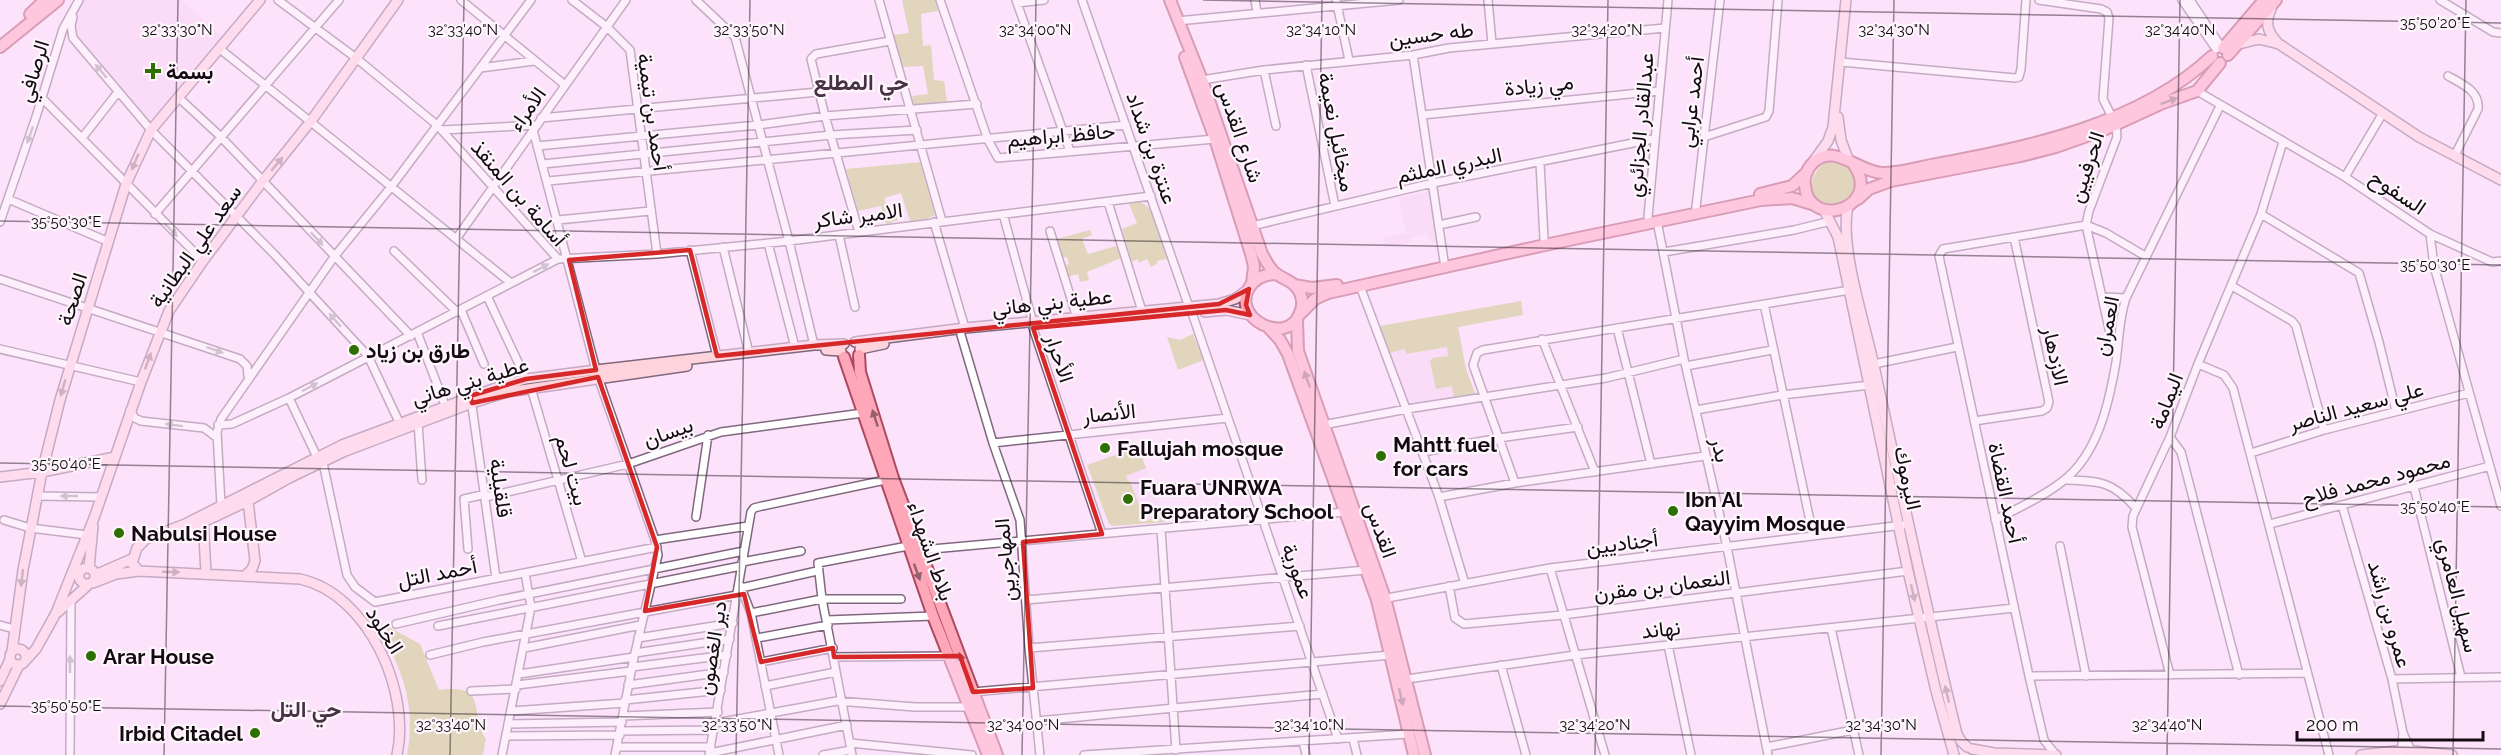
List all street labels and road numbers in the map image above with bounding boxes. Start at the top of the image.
street label: طه حسين [1387,16,1475,52]
street label: الرصافي [12,37,59,107]
street label: أحمد بن تيمية [632,51,674,173]
street label: عبدالقادر الجزائري [1621,52,1664,199]
street label: أحمد عرابي [1673,55,1714,150]
street label: مي زيادة [1503,69,1575,106]
street label: ميخائيل نعيمة [1313,70,1361,194]
street label: شارع القدس [1209,78,1269,186]
street label: الأمراء [503,82,552,136]
street label: عنترة بن شداد [1120,89,1183,207]
street label: حافظ ابراهيم [1006,118,1116,154]
street label: الحرفيين [2063,128,2110,206]
street label: أسامة بن المنقذ [466,135,572,251]
street label: البدري الملثم [1394,142,1505,193]
street label: السفوح [2364,164,2431,221]
street label: سعد علي البطانية [143,180,251,315]
street label: الامير شاكر [811,197,904,234]
street label: الصحة [52,269,92,329]
street label: عطية بني هاني [991,283,1114,326]
street label: العمران [2088,294,2125,358]
street label: الازدهار [2036,323,2074,388]
street label: الأحرار [1039,330,1080,386]
street label: عطية بني هاني [409,351,533,415]
street label: اليمامة [2144,369,2188,433]
street label: علي سعيد الناصر [2285,376,2427,441]
street label: الأنصار [1080,398,1137,429]
street label: بيسان [640,411,696,453]
street label: بيت لحم [548,432,594,509]
street label: بدر [1705,434,1736,465]
street label: أحمد القضاة [1983,440,2029,546]
street label: اليرموك [1888,444,1927,512]
street label: محمود محمد فلاح [2299,447,2453,513]
street label: قلقيلية [484,457,518,519]
street label: بلاط الشهداء [901,498,960,604]
street label: القدس [1359,499,1403,561]
street label: المهاجرين [989,517,1022,603]
street label: أجناديين [1585,526,1660,560]
street label: سهيل العامري [2427,535,2484,656]
street label: عمورية [1276,540,1319,602]
street label: أحمد التل [395,553,479,593]
street label: عمرو بن راشد [2362,557,2417,671]
street label: النعمان بن مقرن [1592,564,1732,607]
street label: دير الغصون [692,599,733,697]
street label: الخلود [360,602,409,659]
street label: نهاند [1640,615,1682,644]

